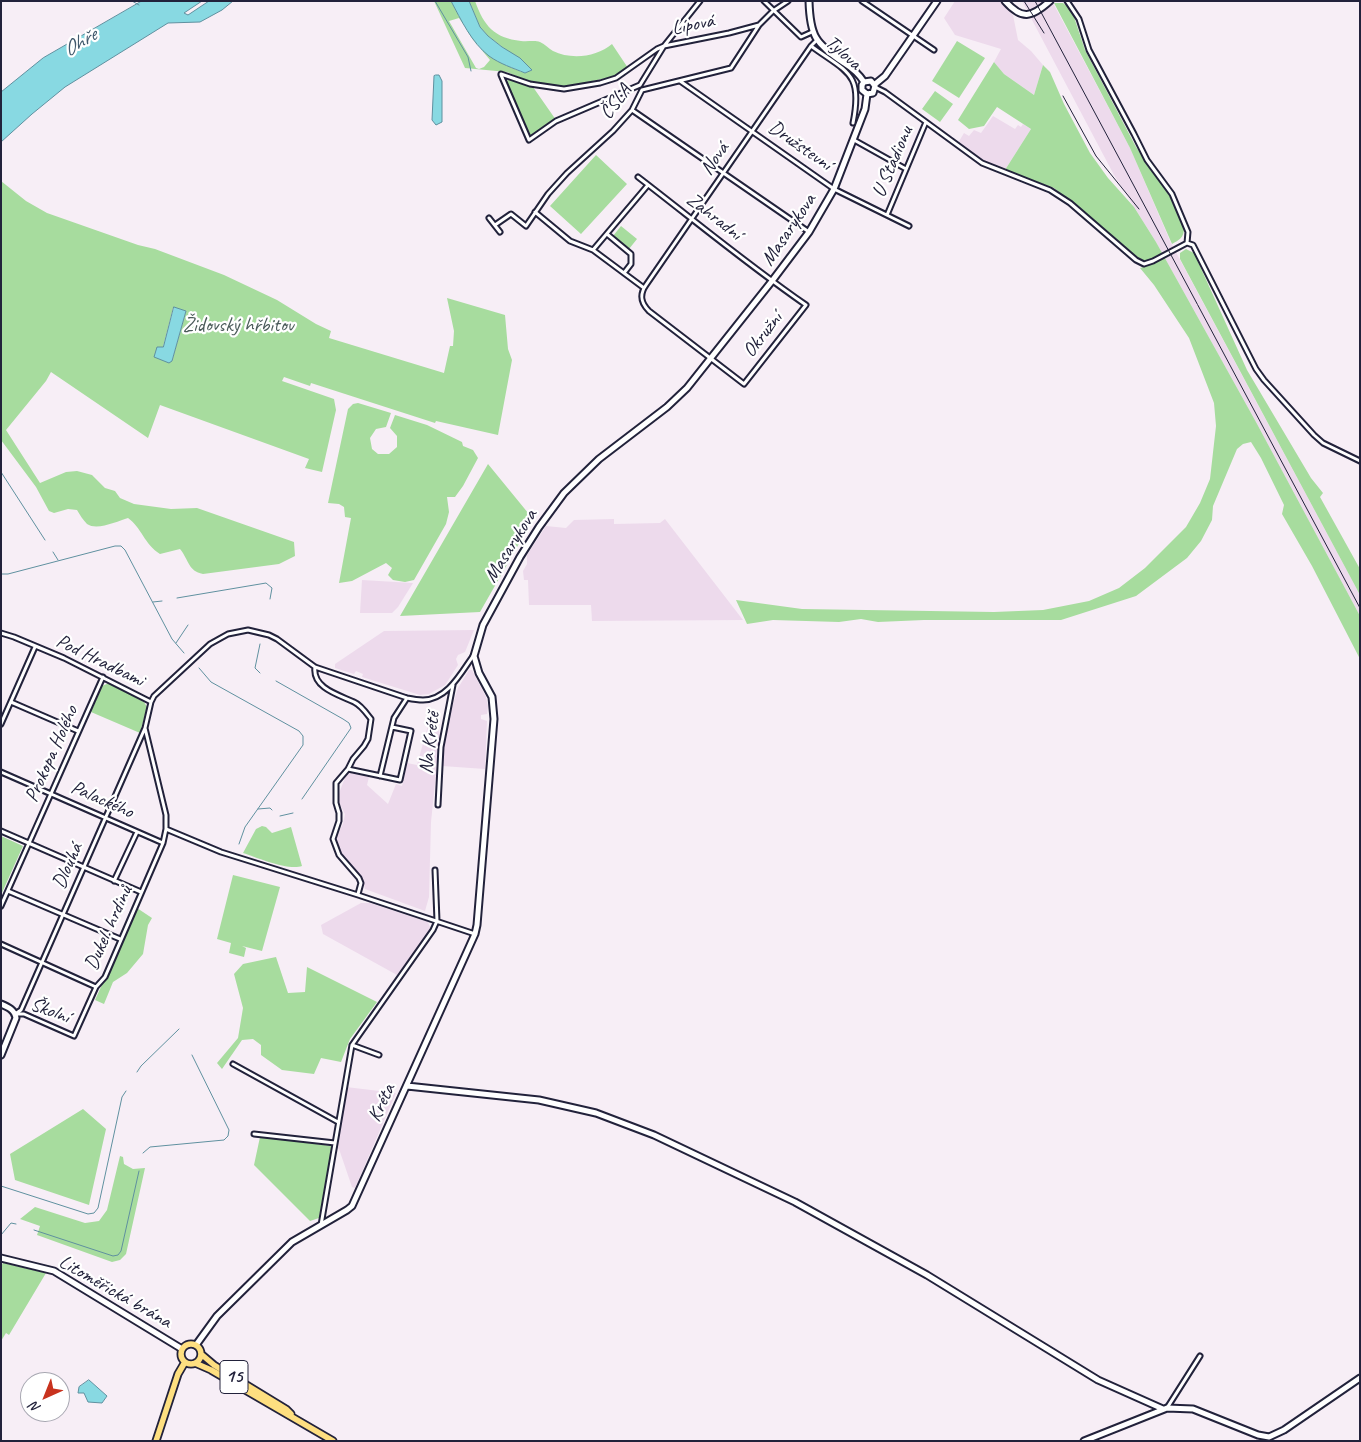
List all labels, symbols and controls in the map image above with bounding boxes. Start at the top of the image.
street label: Lípová [670,9,716,41]
water label: Ohře [59,23,101,63]
street label: Tylova [820,31,866,75]
street label: ČSLA [595,80,637,124]
street label: Družstevní [764,116,836,176]
street label: U Stadionu [867,123,919,201]
street label: Nová [695,138,735,180]
street label: Zahradní [681,188,747,246]
street label: Masarykova [756,189,822,271]
street label: Okružní [738,307,788,363]
park label: Židovský hřbitov [183,314,293,338]
street label: Masarykova [479,505,543,587]
street label: Pod Hradbami [52,629,148,693]
street label: Prokopa Holého [20,702,84,806]
street label: Na Krétě [414,711,446,775]
street label: Palackého [67,776,137,824]
street label: Dlouhá [47,839,89,893]
street label: Dukel. hrdinů [80,882,138,974]
street label: Školní [27,993,73,1029]
street label: Kréta [363,1080,401,1126]
street label: Litoměřická brána [54,1250,176,1334]
road number: 15 [220,1360,248,1394]
north arrow [20,1372,70,1422]
text: N [26,1398,44,1417]

